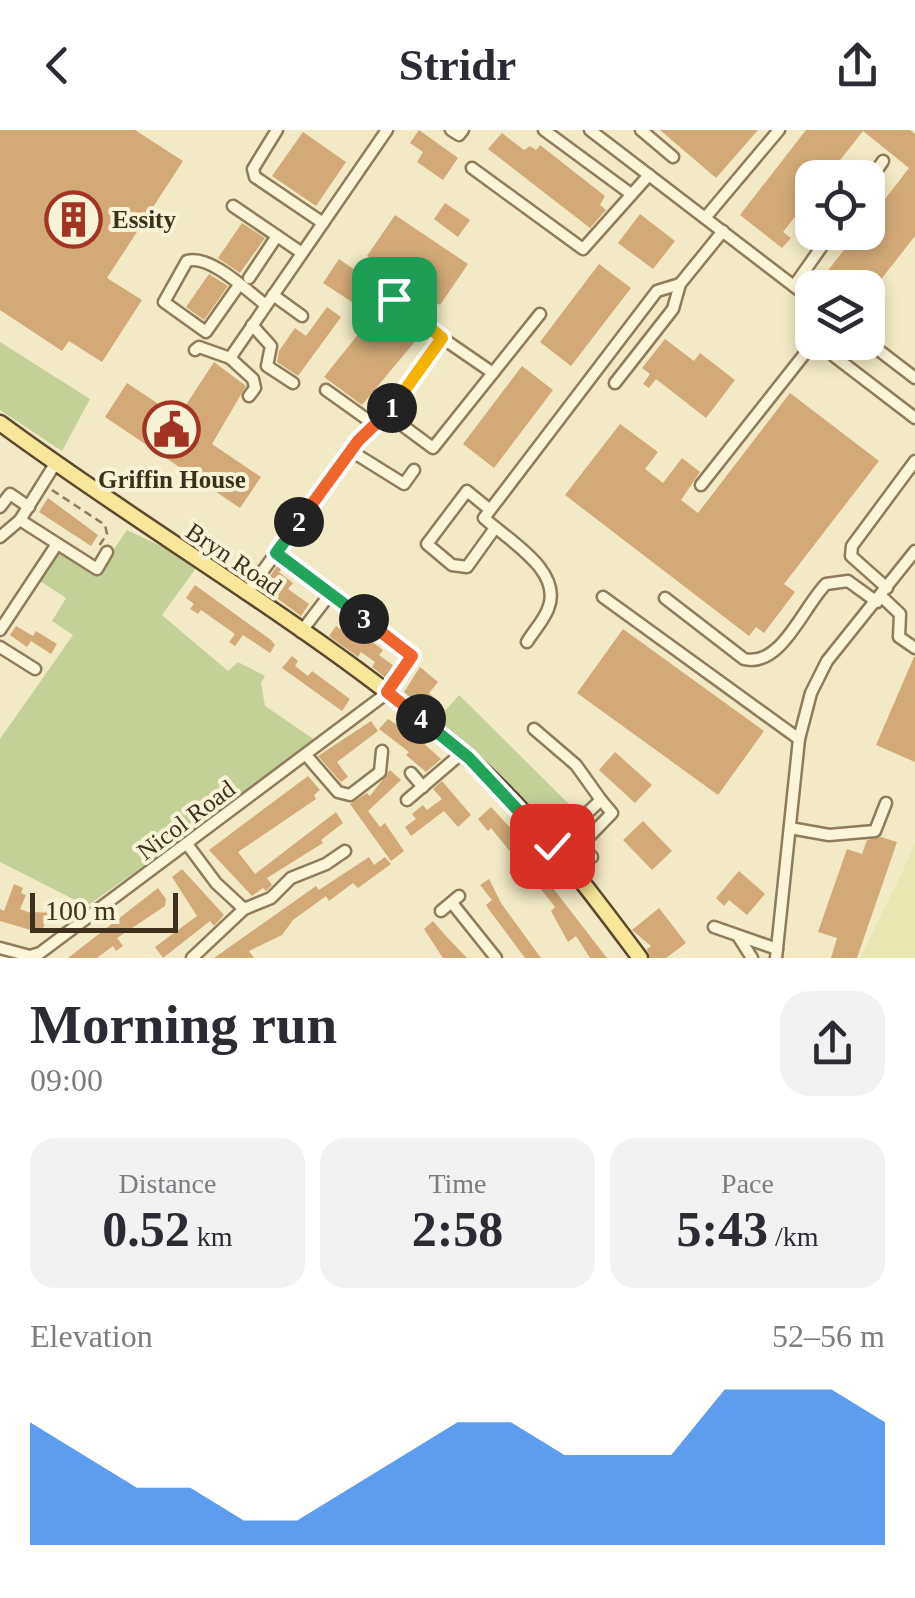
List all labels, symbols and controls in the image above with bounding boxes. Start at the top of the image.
icon: back [30,38,85,93]
icon: share [830,38,885,93]
text: Stridr [399,40,516,90]
map controls [795,160,885,360]
button: locate [795,160,885,250]
building icon: Essity [43,189,103,249]
place label: Essity [112,206,176,233]
pin [352,257,437,342]
button: layers [795,270,885,360]
icon: arrive [367,272,422,327]
pin: 1 [367,383,417,433]
text: 1 [385,392,399,423]
public building icon: Griffin House [142,400,202,460]
place label: Griffin House [98,466,246,493]
pin: 2 [274,497,324,547]
text: 2 [292,506,306,537]
street label: Bryn Road [181,517,287,601]
pin: 3 [339,594,389,644]
text: 3 [357,603,371,634]
pin: 4 [396,694,446,744]
text: 4 [414,703,428,734]
street label: Nicol Road [132,774,240,865]
pin [510,804,595,889]
icon: check [525,819,580,874]
scale bar [30,888,178,933]
text: 100 m [45,895,116,926]
button: share [780,991,885,1096]
text: Morning run [30,994,337,1055]
text: 09:00 [30,1062,103,1098]
text: Distance [119,1168,216,1199]
text: Time [428,1168,487,1199]
text: Pace [721,1168,774,1199]
text: 0.52 [102,1201,190,1257]
text: 2:58 [412,1201,503,1257]
text: 5:43 [676,1201,768,1257]
text: km [190,1221,233,1252]
text: /km [768,1221,819,1252]
text: Elevation [30,1318,153,1354]
text: 52–56 m [772,1318,885,1354]

